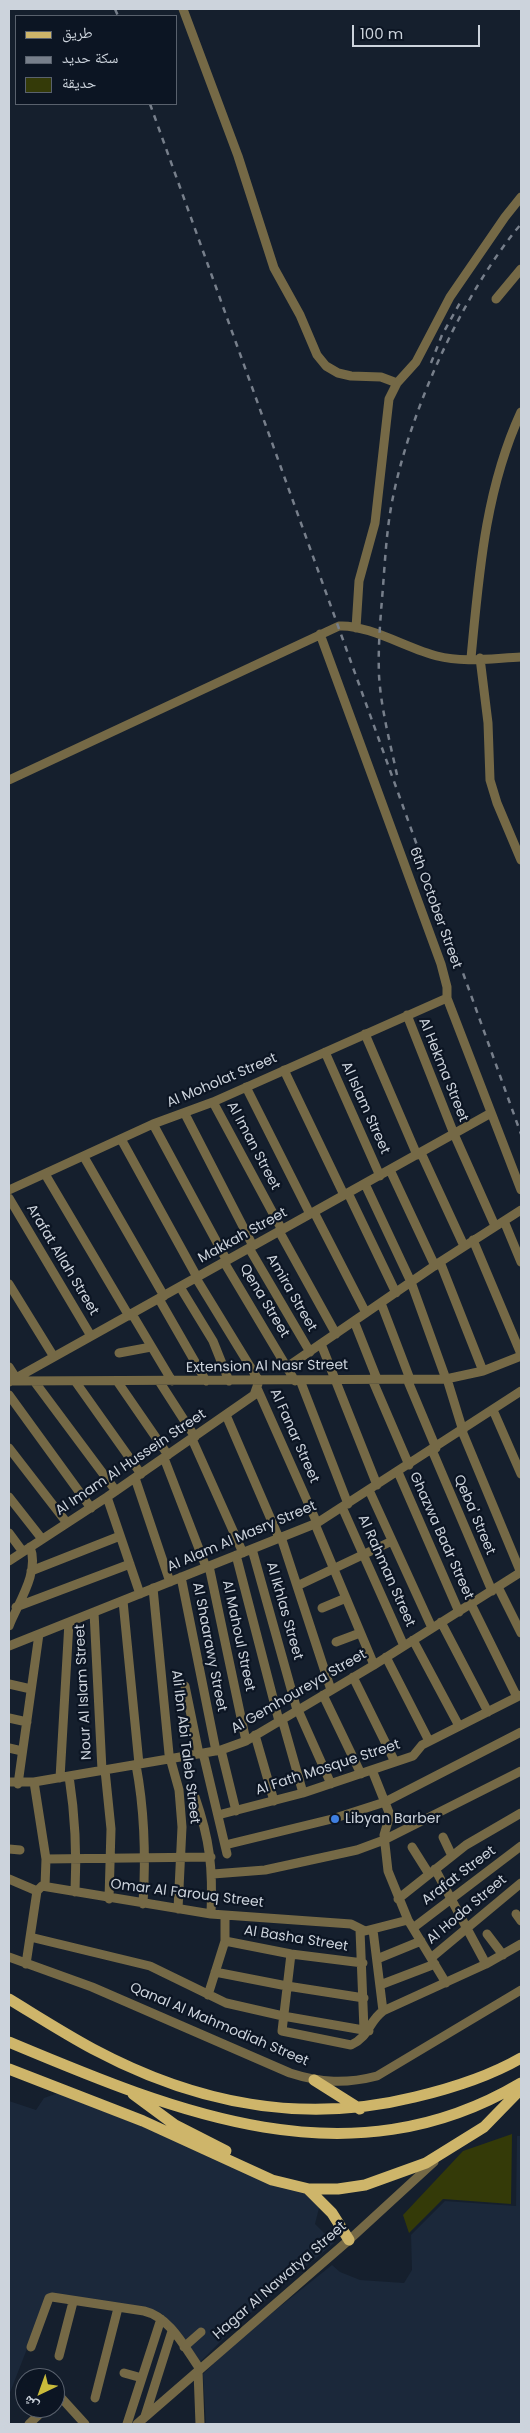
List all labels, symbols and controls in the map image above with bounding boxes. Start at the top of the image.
legend [15,15,178,105]
scale bar [355,15,482,47]
text: طريق [62,22,93,43]
text: 100 m [360,23,403,44]
text: سكة حديد [62,47,118,68]
text: حديقة [62,72,96,93]
street label: 6th October Street [405,845,465,971]
street label: Al Hekma Street [414,1015,472,1125]
street label: Al Moholat Street [164,1050,280,1112]
street label: Al Islam Street [337,1059,393,1157]
street label: Al Iman Street [223,1099,283,1193]
street label: Arafat Allah Street [22,1201,102,1319]
street label: Makkah Street [196,1205,290,1267]
street label: Amira Street [262,1251,320,1335]
street label: Qena Street [235,1261,293,1341]
street label: Extension Al Nasr Street [186,1357,348,1377]
street label: Al Fanar Street [266,1386,322,1486]
street label: Al Imam Al Hussein Street [53,1406,209,1520]
street label: Ghazwa Badr Street [405,1470,477,1602]
street label: Qeba' Street [450,1472,498,1558]
street label: Al Alam Al Masry Street [165,1498,319,1576]
street label: Al Rahman Street [354,1512,418,1630]
street label: Al Ikhlas Street [262,1560,306,1662]
street label: Al Mahoul Street [218,1579,258,1693]
street label: Al Shaarawy Street [188,1581,230,1713]
street label: Nour Al Islam Street [72,1624,96,1760]
street label: Al Gemhoureya Street [228,1646,370,1738]
street label: Ali Ibn Abi Taleb Street [167,1669,203,1825]
street label: Al Fath Mosque Street [254,1737,402,1799]
place label: Libyan Barber [345,1811,441,1827]
marker: Libyan Barber [329,1813,341,1825]
street label: Arafat Street [419,1843,499,1909]
street label: Al Hoda Street [424,1872,510,1948]
street label: Omar Al Farouq Street [109,1876,265,1912]
street label: Al Basha Street [243,1922,349,1956]
street label: Qanal Al Mahmodiah Street [127,1980,311,2070]
street label: Hagar Al Nawatya Street [210,2219,350,2343]
north arrow [15,2368,65,2418]
text: ش [18,2391,43,2416]

